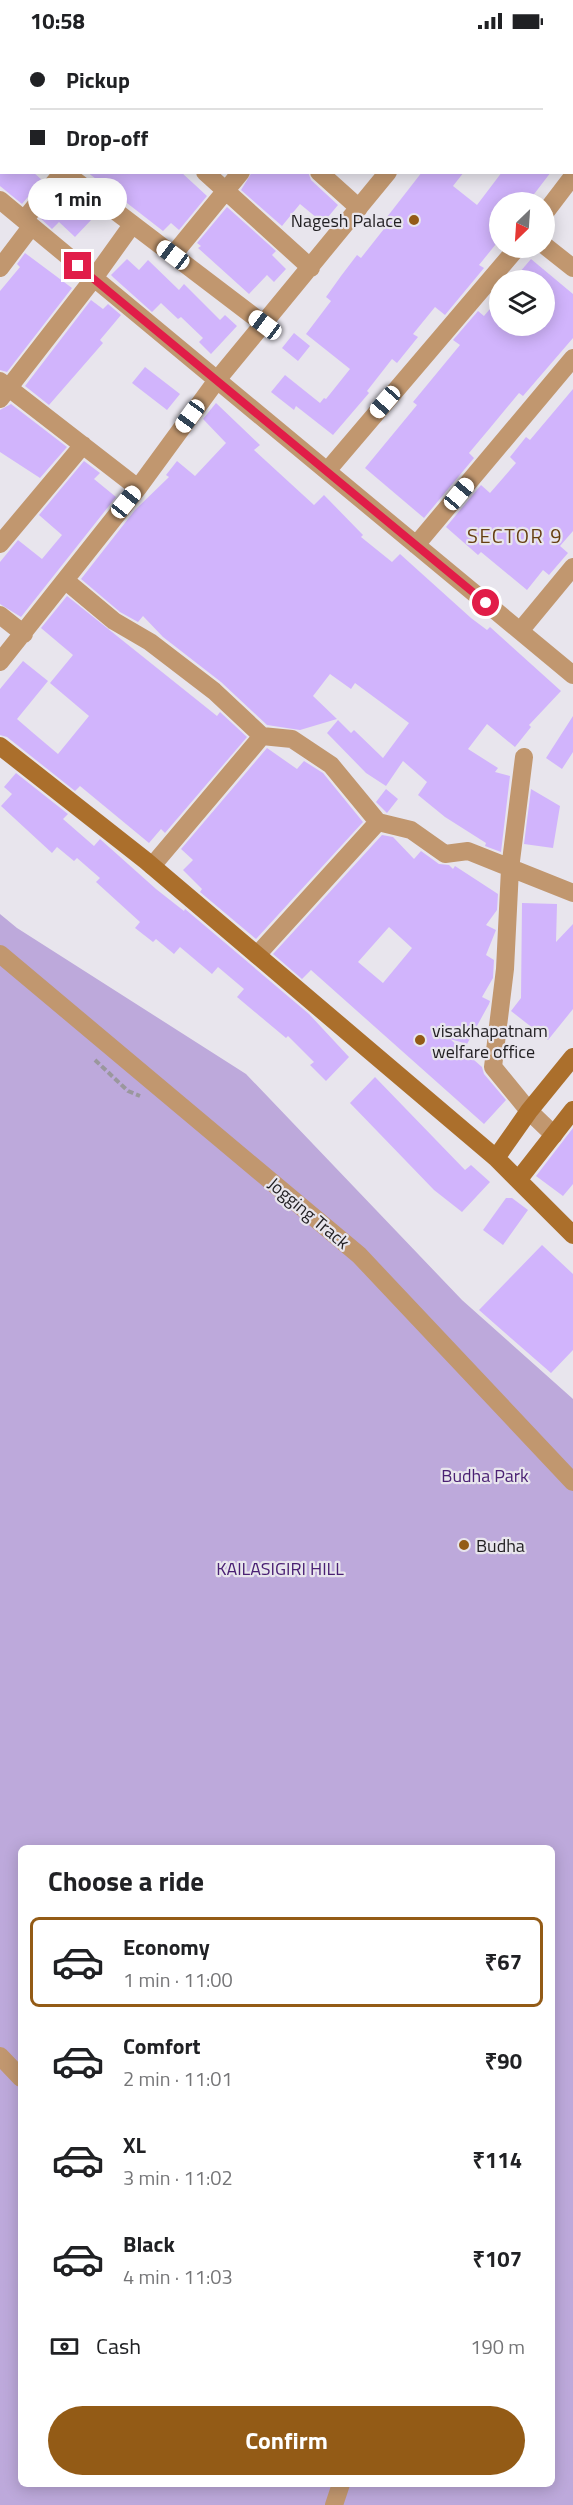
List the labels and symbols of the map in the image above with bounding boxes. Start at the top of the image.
callout: 1 min [28,179,128,221]
north arrow [489,192,555,258]
place label: Nagesh Palace [291,207,402,234]
marker: Nagesh Palace [407,213,421,227]
car [153,237,193,273]
route end [64,252,91,279]
car [245,307,285,343]
car [366,383,404,421]
car [172,396,208,436]
car [441,474,477,514]
car [108,482,144,522]
district label: SECTOR 9 [467,520,563,551]
route start [472,589,499,616]
place label: visakhapatnam welfare office [432,1017,548,1065]
marker: visakhapatnam welfare office [413,1033,427,1047]
street label: Jogging Track [262,1171,356,1256]
park label: Budha Park [441,1462,529,1489]
place label: Budha [476,1532,525,1559]
marker: Budha [457,1538,471,1552]
park label: KAILASIGIRI HILL [216,1555,344,1582]

